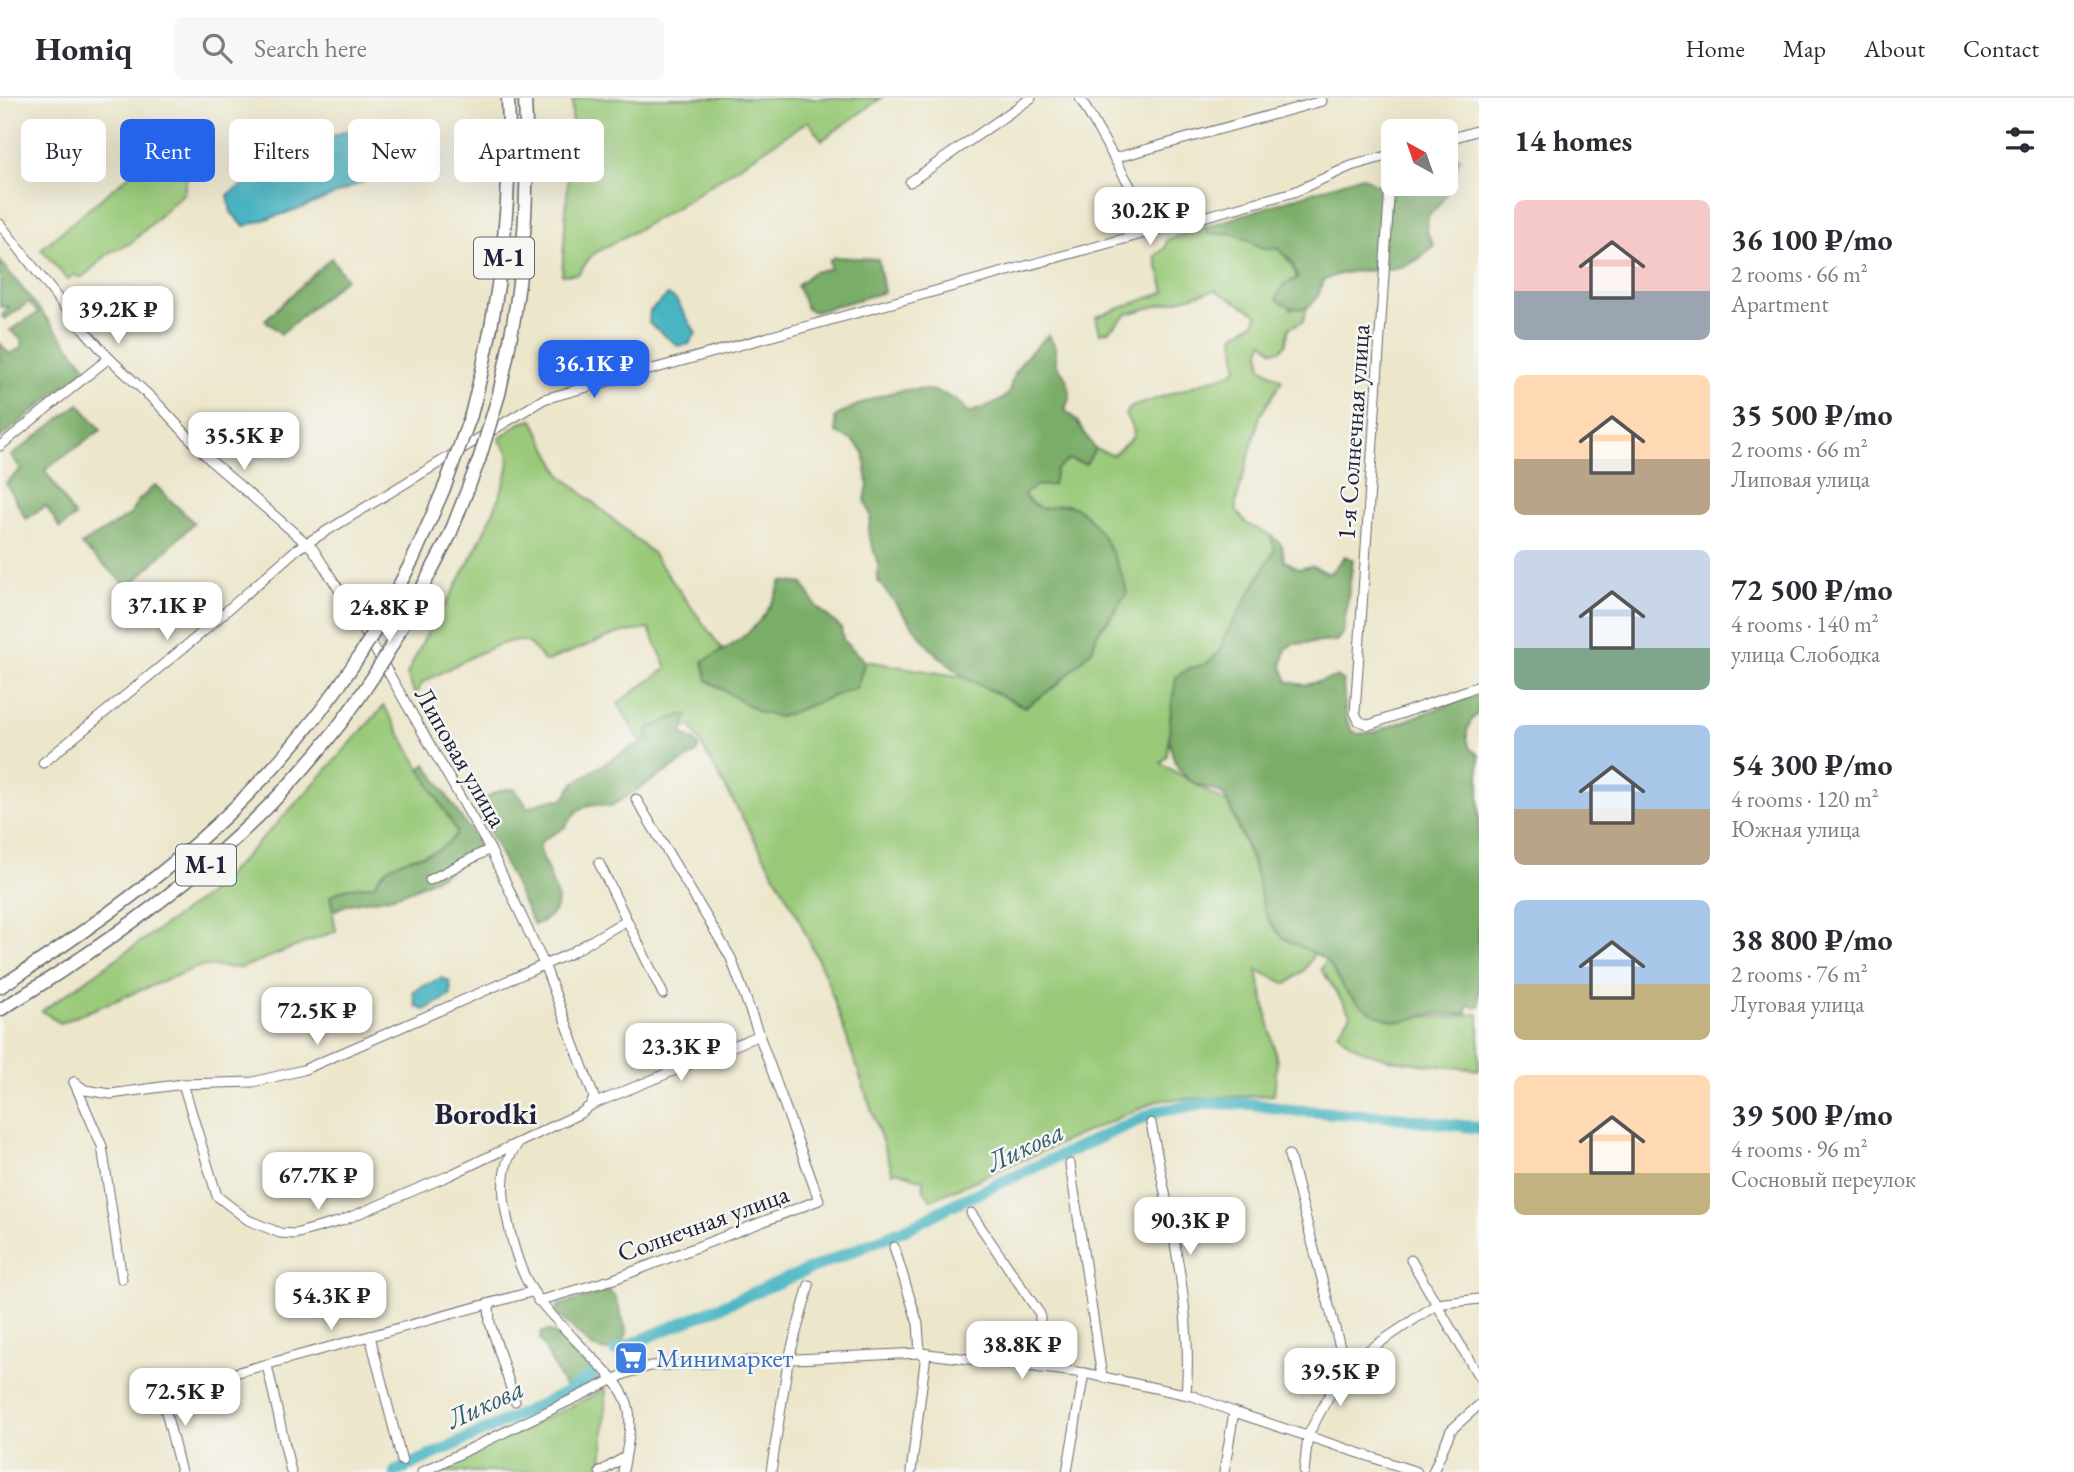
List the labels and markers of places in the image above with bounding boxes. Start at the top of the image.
pin: 30.2K ₽ [1085,188,1215,247]
pin: 39.2K ₽ [53,286,183,346]
pin: 36.1K ₽ [529,341,659,400]
pin: 35.5K ₽ [179,412,309,472]
pin: 37.1K ₽ [102,582,232,642]
pin: 24.8K ₽ [324,584,454,644]
pin: 72.5K ₽ [252,988,382,1047]
pin: 23.3K ₽ [616,1024,746,1083]
pin: 67.7K ₽ [253,1152,383,1212]
pin: 90.3K ₽ [1125,1198,1255,1257]
pin: 54.3K ₽ [266,1272,396,1332]
pin: 38.8K ₽ [957,1322,1087,1381]
supermarket icon: Минимаркет [612,1339,650,1377]
place label: Минимаркет [656,1341,794,1375]
pin: 39.5K ₽ [1275,1348,1405,1408]
pin: 72.5K ₽ [120,1368,250,1428]

